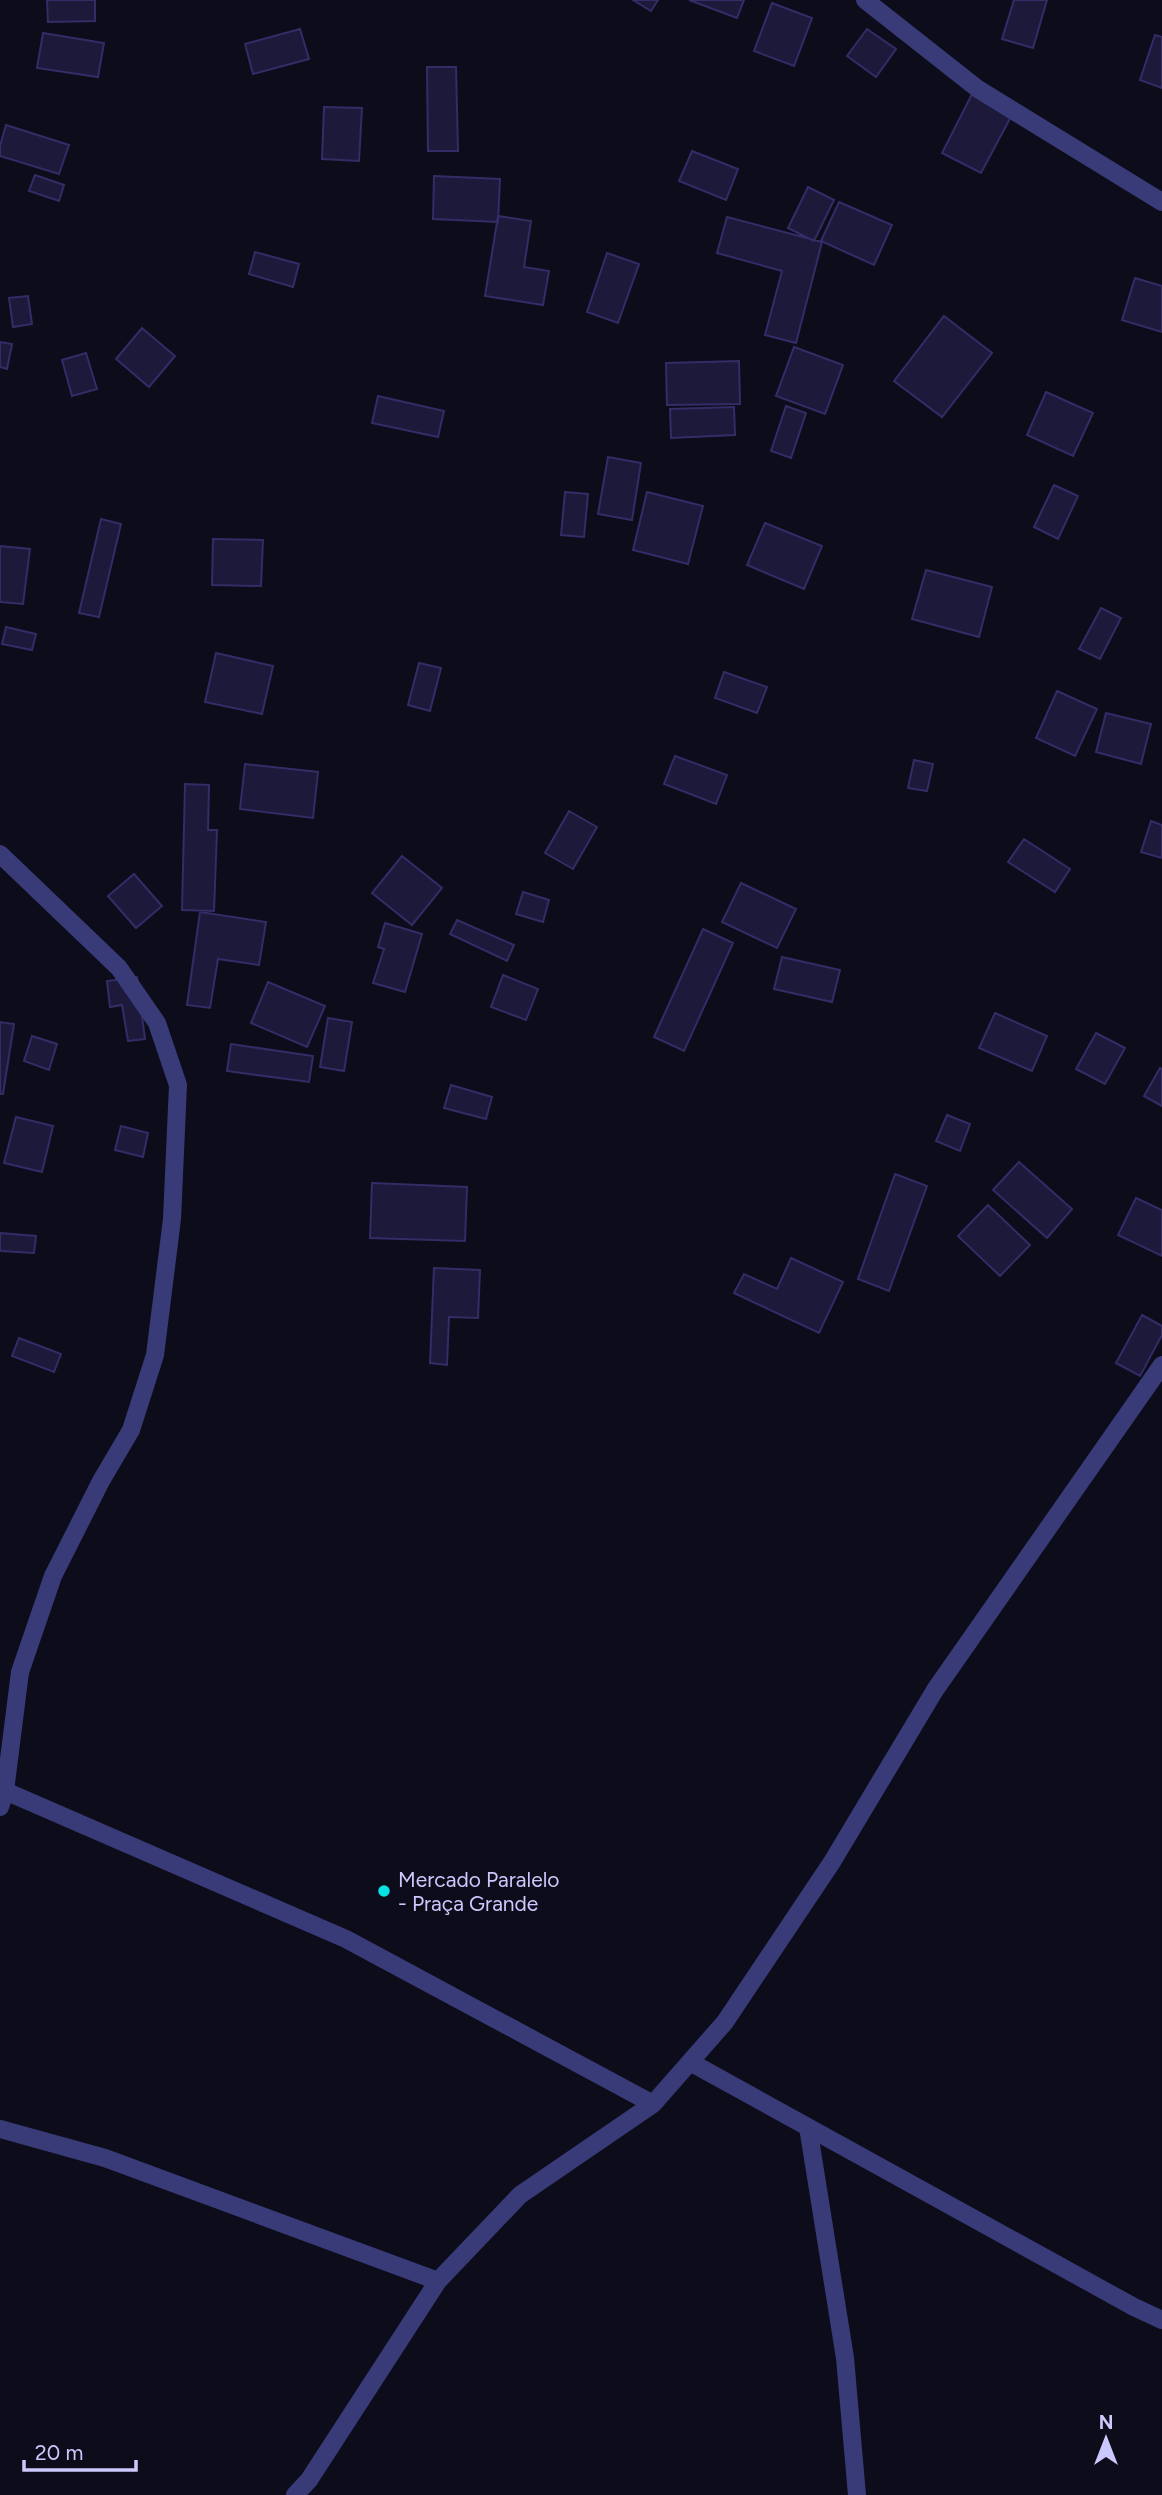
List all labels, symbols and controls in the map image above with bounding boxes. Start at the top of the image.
place label: Mercado Paralelo - Praça Grande [398,1867,559,1916]
marker: Mercado Paralelo - Praça Grande [376,1883,392,1899]
north arrow [1071,2404,1141,2474]
text: N [1099,2411,1113,2434]
scale bar [24,2428,136,2472]
text: 20 m [35,2440,83,2465]

